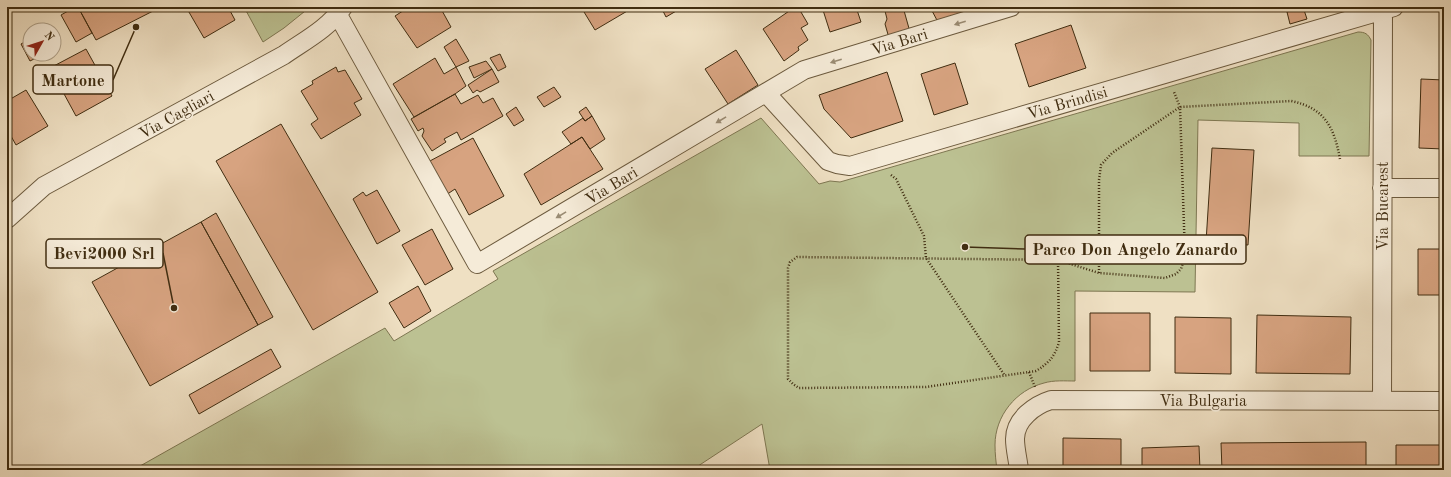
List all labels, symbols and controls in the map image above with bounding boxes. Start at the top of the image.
one-way arrow [954,20,966,26]
north arrow [22,22,62,62]
street label: Via Bari [869,27,930,59]
text: N [42,30,56,44]
one-way arrow [829,58,841,64]
callout: Martone [33,65,113,94]
text: Martone [41,73,105,90]
street label: Via Brindisi [1026,85,1110,123]
street label: Via Cagliari [137,89,217,143]
one-way arrow [715,116,727,123]
street label: Via Bucarest [1376,161,1392,251]
street label: Via Bari [583,165,641,209]
one-way arrow [555,211,567,218]
callout: Parco Don Angelo Zanardo [1025,235,1246,264]
callout: Bevi2000 Srl [46,239,163,268]
text: Parco Don Angelo Zanardo [1032,242,1238,259]
text: Bevi2000 Srl [53,246,155,263]
street label: Via Bulgaria [1159,394,1247,410]

